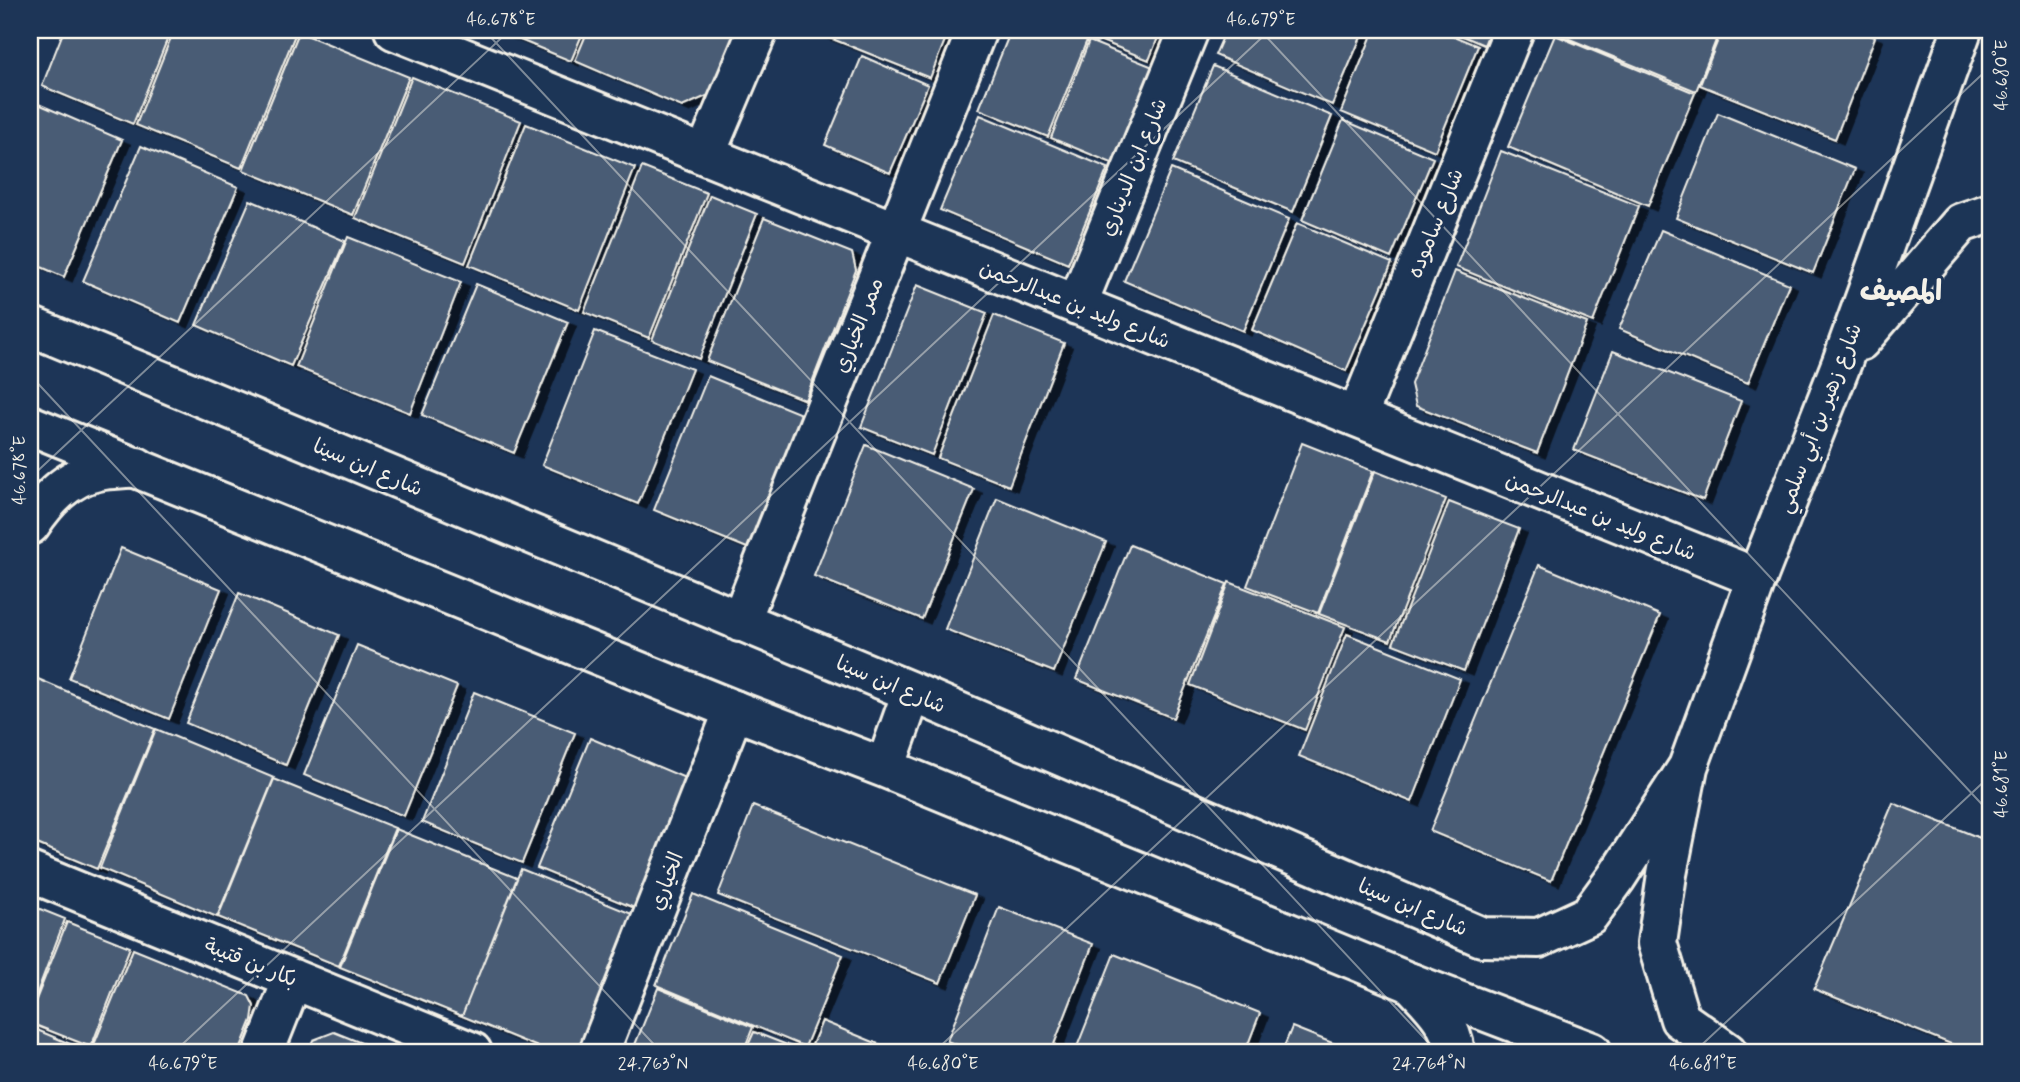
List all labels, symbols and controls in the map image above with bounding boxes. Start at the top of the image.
text: 46.678°E [466,8,536,32]
text: 46.679°E [1227,8,1296,32]
text: 46.680°E [1990,39,2014,111]
street label: شارع ابن الديناري [1094,94,1174,241]
street label: شارع ساموده [1401,164,1471,282]
street label: شارع وليد بن عبدالرحمن [975,254,1174,356]
street label: ممر الخياري [827,274,891,377]
district label: المصيف [1860,274,1942,311]
street label: شارع زهير بن أبي سلمي [1771,319,1873,519]
street label: شارع ابن سينا [308,432,427,504]
text: 46.678°E [8,435,32,505]
street label: شارع وليد بن عبدالرحمن [1501,466,1700,568]
street label: شارع ابن سينا [831,649,950,721]
text: 46.681°E [1990,750,2014,818]
street label: الخياري [643,848,691,915]
street label: شارع ابن سينا [1353,872,1472,944]
street label: بكار بن قتيبة [200,932,301,994]
text: 46.679°E [149,1052,218,1076]
text: 24.763°N [618,1052,688,1076]
text: 46.680°E [907,1052,979,1076]
text: 24.764°N [1392,1052,1466,1076]
text: 46.681°E [1669,1052,1737,1076]

